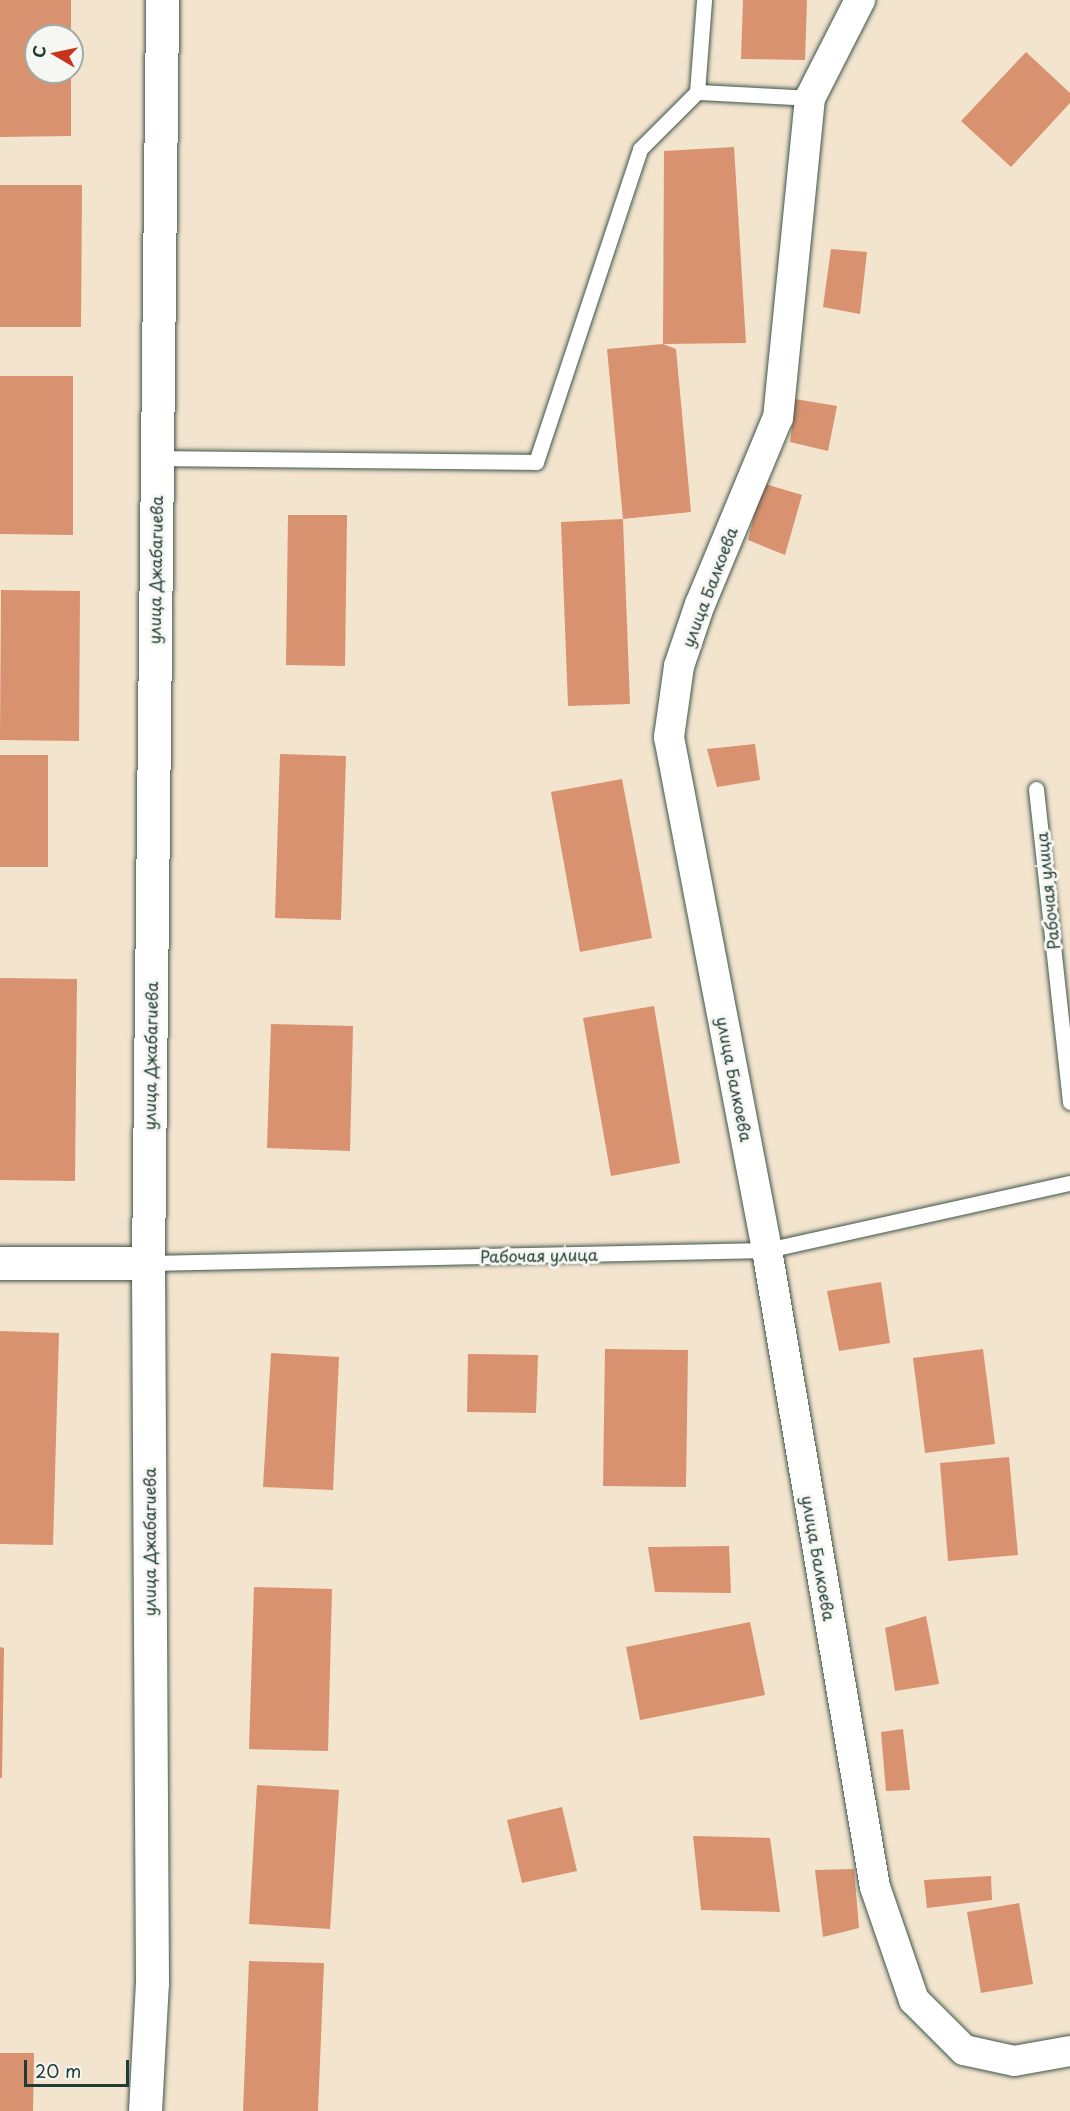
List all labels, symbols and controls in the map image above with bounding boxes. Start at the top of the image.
north arrow [24,24,84,84]
text: С [25,44,51,59]
street label: улица Джабагиева [144,495,166,645]
street label: улица Балкоева [677,524,741,650]
street label: Рабочая улица [1031,831,1063,951]
street label: улица Джабагиева [139,981,161,1131]
street label: улица Балкоева [713,1015,757,1143]
street label: Рабочая улица [480,1244,598,1266]
street label: улица Джабагиева [139,1467,159,1617]
street label: улица Балкоева [799,1494,839,1622]
scale bar [27,2048,132,2086]
text: 20 m [35,2057,81,2084]

